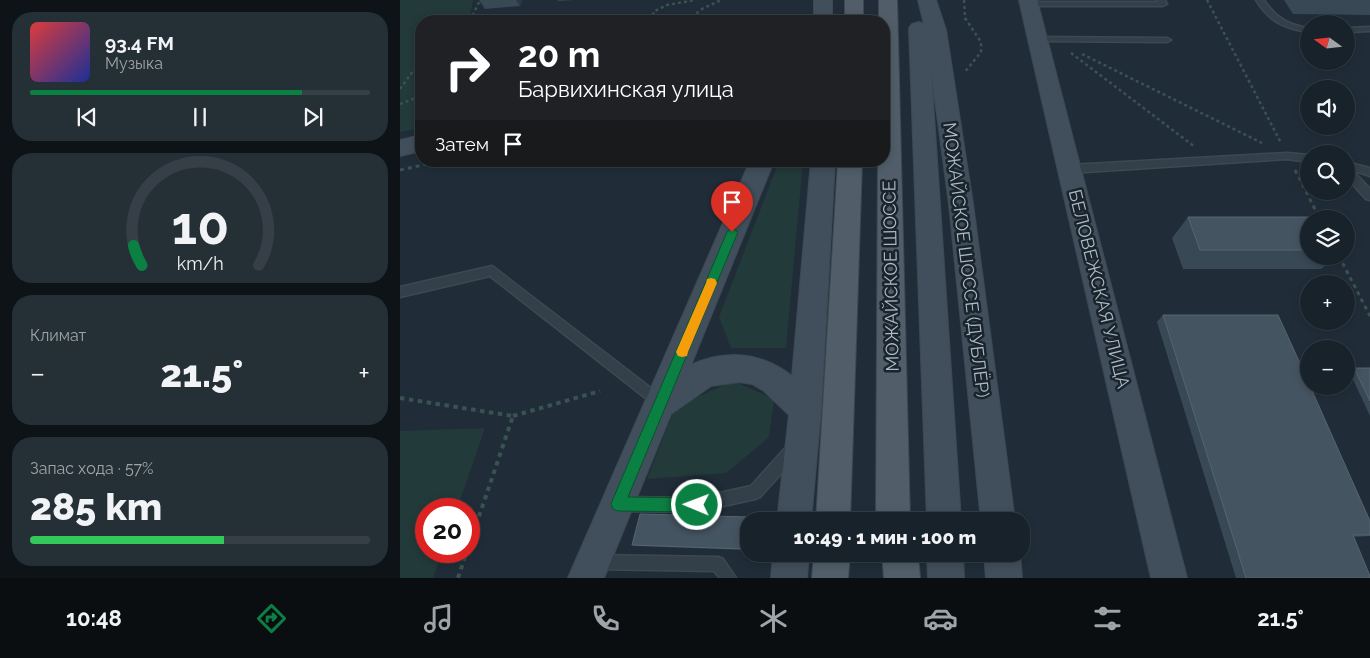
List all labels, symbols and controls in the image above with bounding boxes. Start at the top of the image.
north arrow [1300,15,1355,70]
map controls [1300,15,1355,395]
text: 93.4 FM [105,32,174,54]
text: 20 m [518,34,600,75]
icon: right [435,35,500,100]
text: Музыка [105,54,163,73]
text: Барвихинская улица [518,76,734,102]
button: sound [1300,80,1355,135]
icon: previous [73,103,101,131]
icon: pause [186,103,214,131]
icon: next [299,103,327,131]
street label: МОЖАЙСКОЕ ШОССЕ (ДУБЛЁР) [939,121,994,399]
icon: arrive [499,130,527,158]
text: Затем [435,133,489,155]
button: search [1300,145,1355,200]
street label: МОЖАЙСКОЕ ШОССЕ [878,180,903,372]
pin [711,181,753,232]
street label: БЕЛОВЕЖСКАЯ УЛИЦА [1065,187,1134,391]
icon: arrive [718,188,746,216]
text: 10 [171,195,229,256]
button: layers [1300,210,1355,265]
text: km/h [176,253,224,274]
button: + [1300,275,1355,330]
text: Климат [30,326,86,345]
button: − [1300,340,1355,395]
text: 21.5° [160,351,243,396]
text: − [30,357,45,390]
text: + [358,357,370,390]
text: Запас хода · 57% [30,459,154,478]
position arrow [670,478,722,530]
text: 285 km [30,484,162,529]
speed limit sign: 20 [415,498,480,563]
text: 10:49 · 1 мин · 100 m [794,526,976,548]
icon: directions [254,601,289,636]
icon: music [421,601,456,636]
icon: phone [588,601,623,636]
icon: climate [756,601,791,636]
icon: car [923,601,958,636]
icon: filters [1090,601,1125,636]
text: 10:48 [66,605,122,631]
text: 21.5° [1257,605,1304,631]

